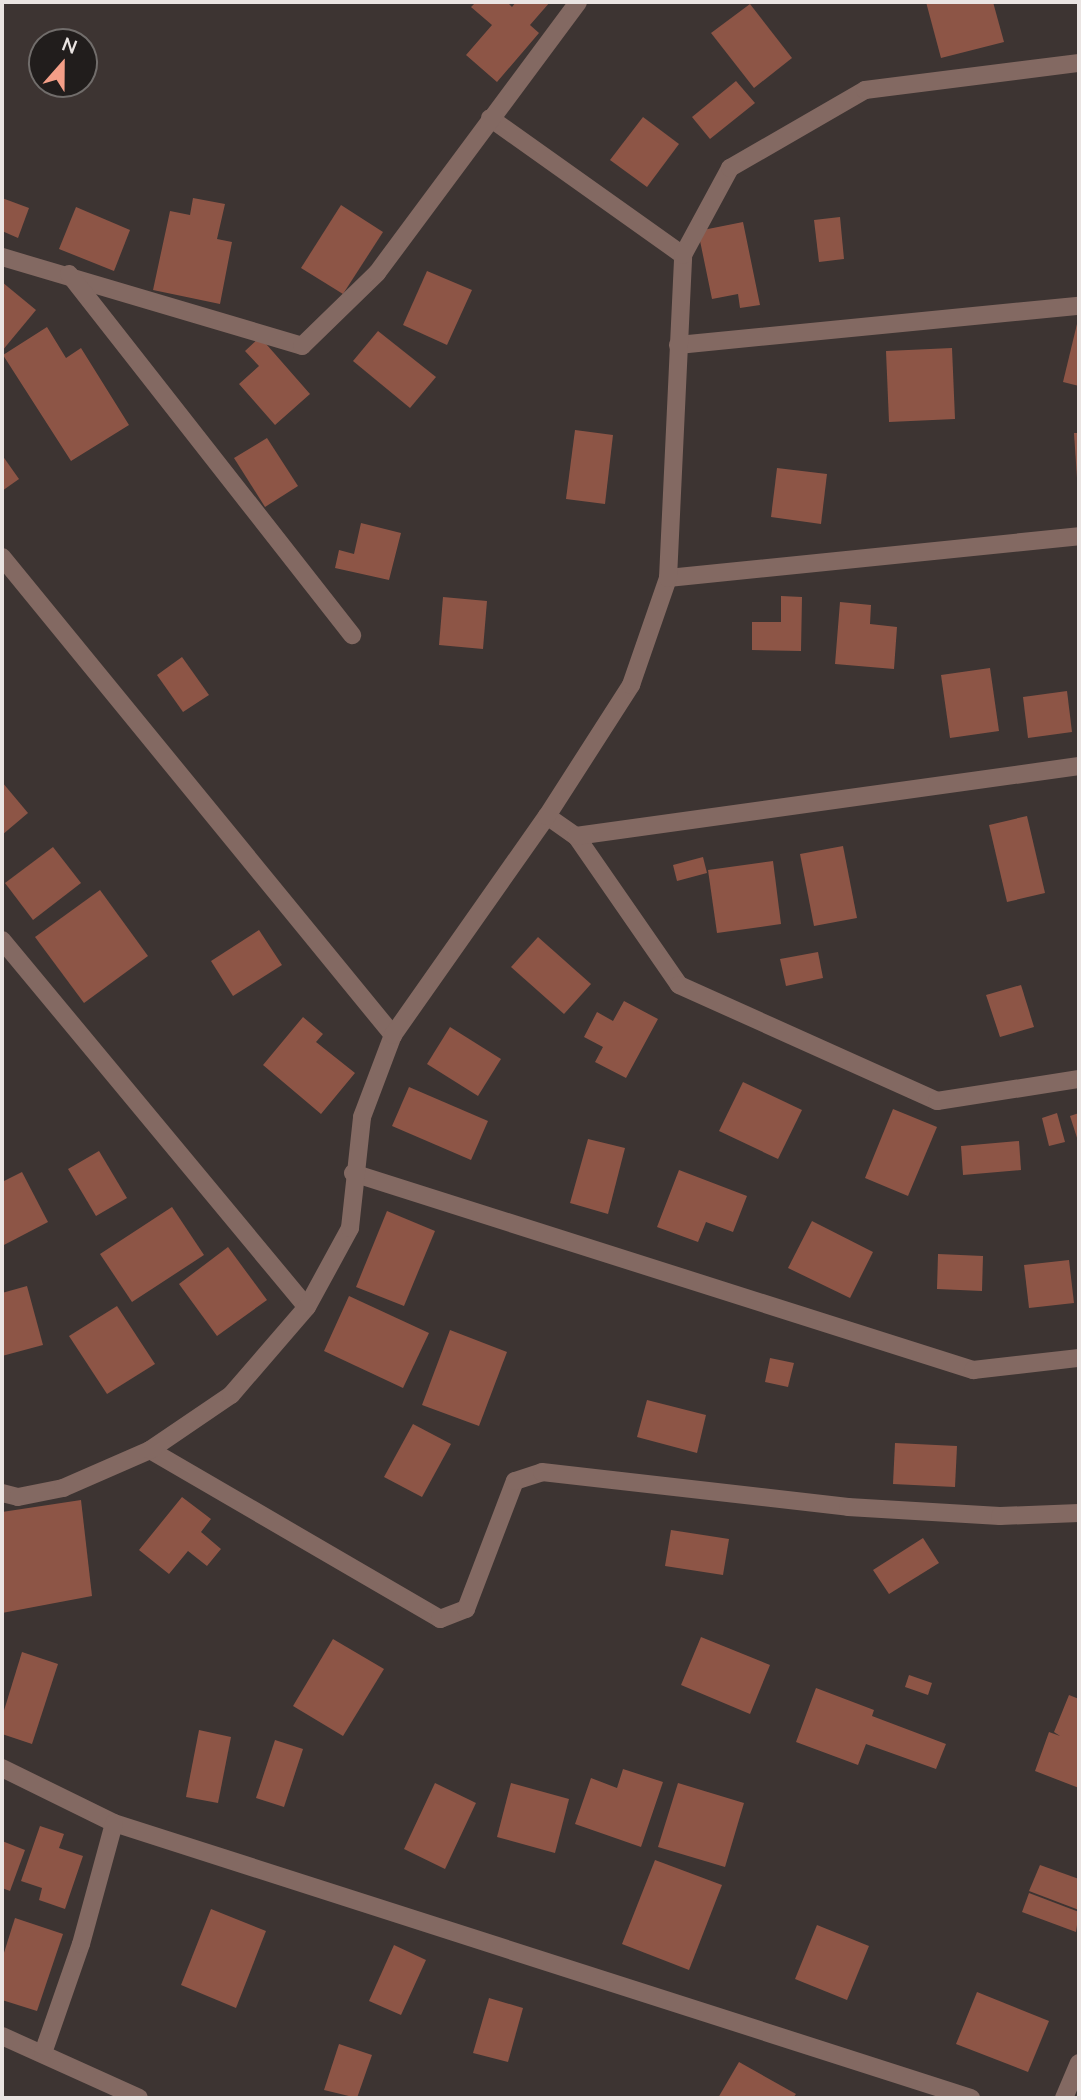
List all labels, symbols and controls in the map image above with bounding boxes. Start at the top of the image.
north arrow [28,28,98,98]
text: N [59,31,81,59]

